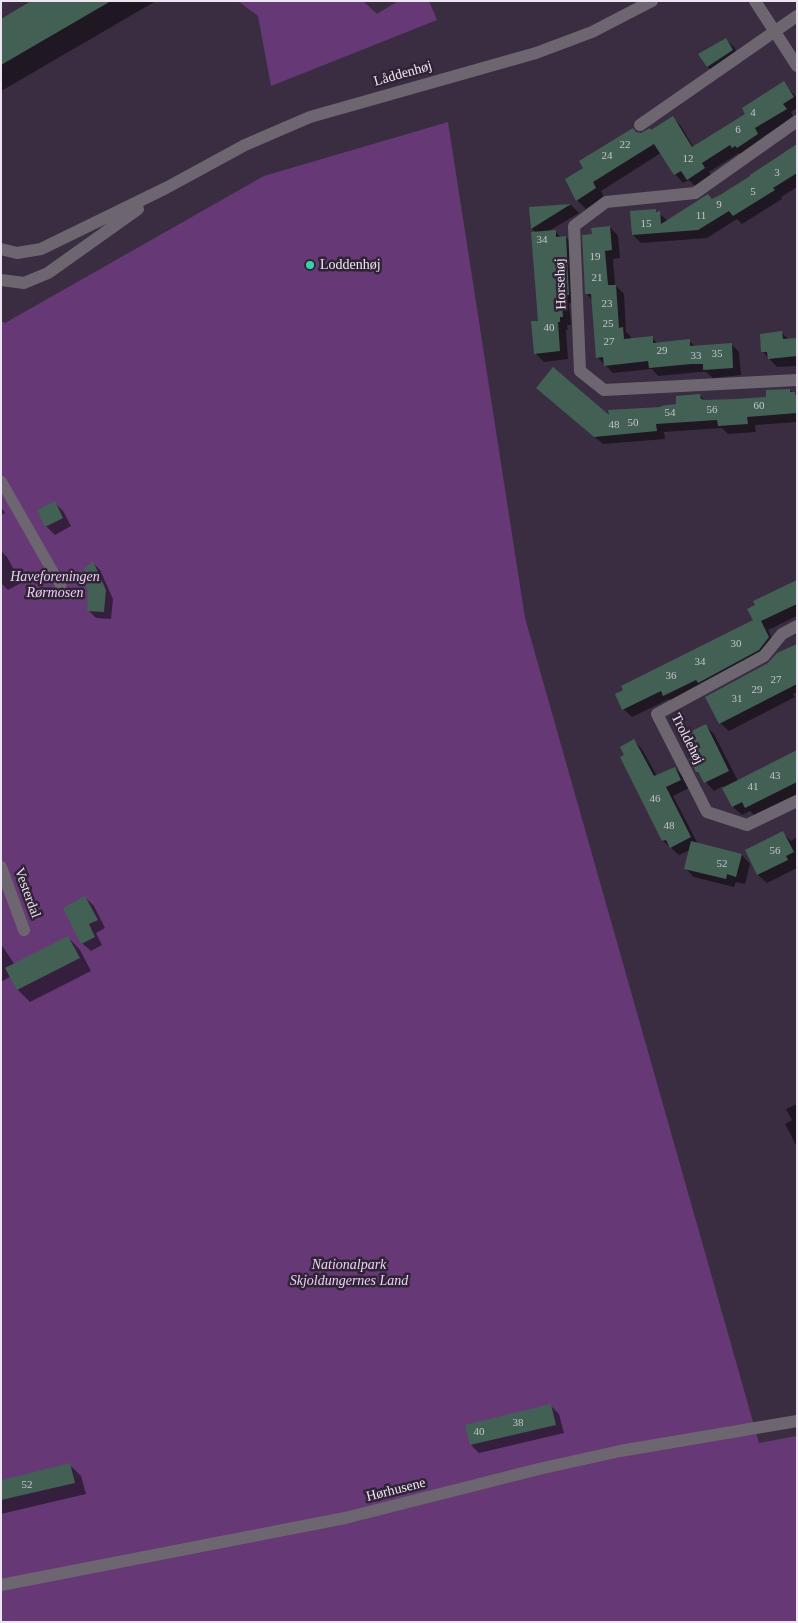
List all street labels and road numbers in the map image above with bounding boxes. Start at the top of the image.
street label: Låddenhøj [372,58,434,90]
street label: Horsehøj [552,258,570,310]
street label: Troldehøj [667,711,707,767]
street label: Vesterdal [10,866,44,920]
street label: Hørhusene [365,1475,427,1505]

